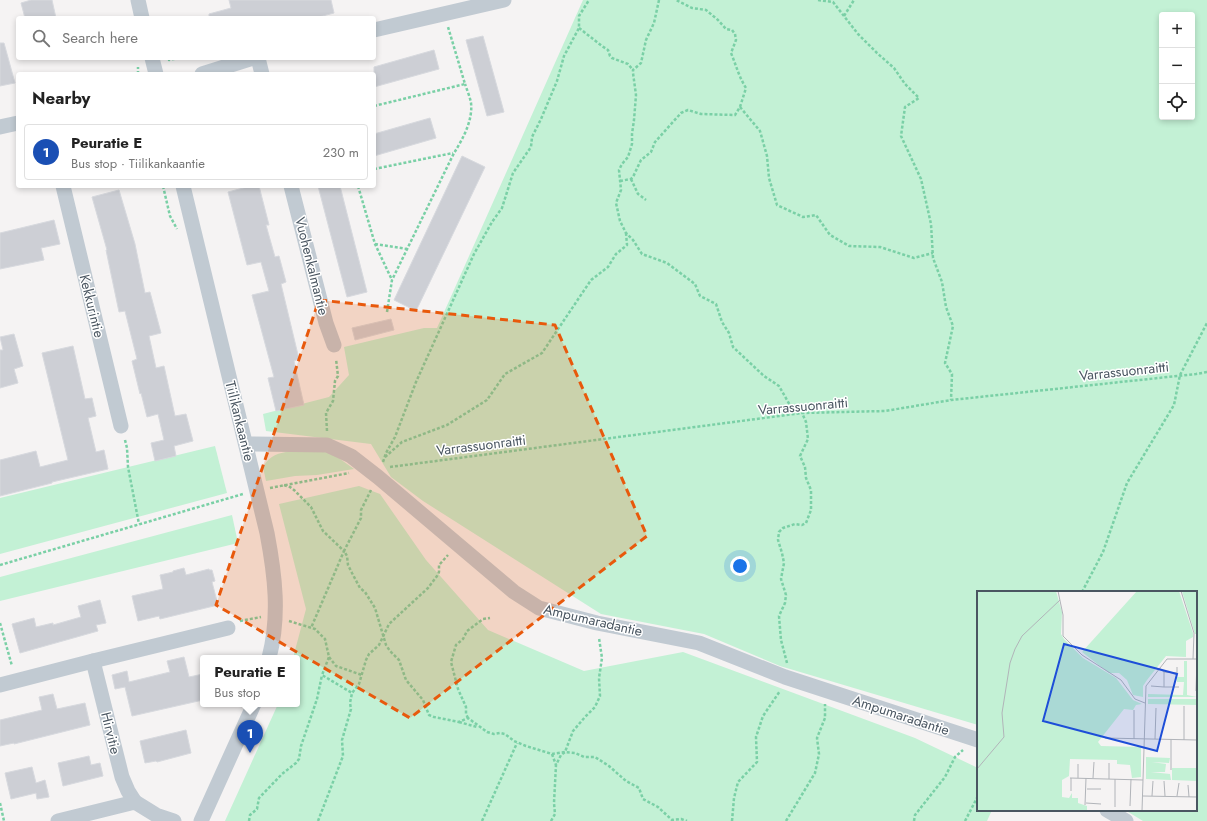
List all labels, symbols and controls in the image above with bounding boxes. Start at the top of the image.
map controls [1159,12,1195,120]
button: + [1159,12,1195,48]
search box [16,16,376,60]
icon: search [30,27,52,49]
text: Search here [62,27,138,49]
button: − [1159,48,1195,84]
button: locate [1159,84,1195,120]
text: Nearby [32,86,90,110]
text: Peuratie E [71,132,142,154]
text: 1 [43,143,49,162]
text: 230 m [323,143,359,162]
text: Bus stop · Tiilikankaantie [71,154,205,173]
street label: Vuohenkalmantie [290,215,334,317]
street label: Kekkurintie [75,272,109,340]
street label: Varrassuonraitti [1078,356,1170,386]
street label: Tiilikankaantie [220,379,260,463]
street label: Varrassuonraitti [757,392,849,420]
street label: Varrassuonraitti [435,430,527,460]
your location [730,556,750,576]
inset map [977,591,1197,811]
street label: Ampumaradantie [542,599,644,641]
popup [200,655,300,707]
text: Peuratie E [214,661,286,683]
text: Bus stop [214,683,260,702]
street label: Ampumaradantie [850,690,952,740]
street label: Hirvitie [96,710,126,756]
pin: 1 [237,720,263,753]

